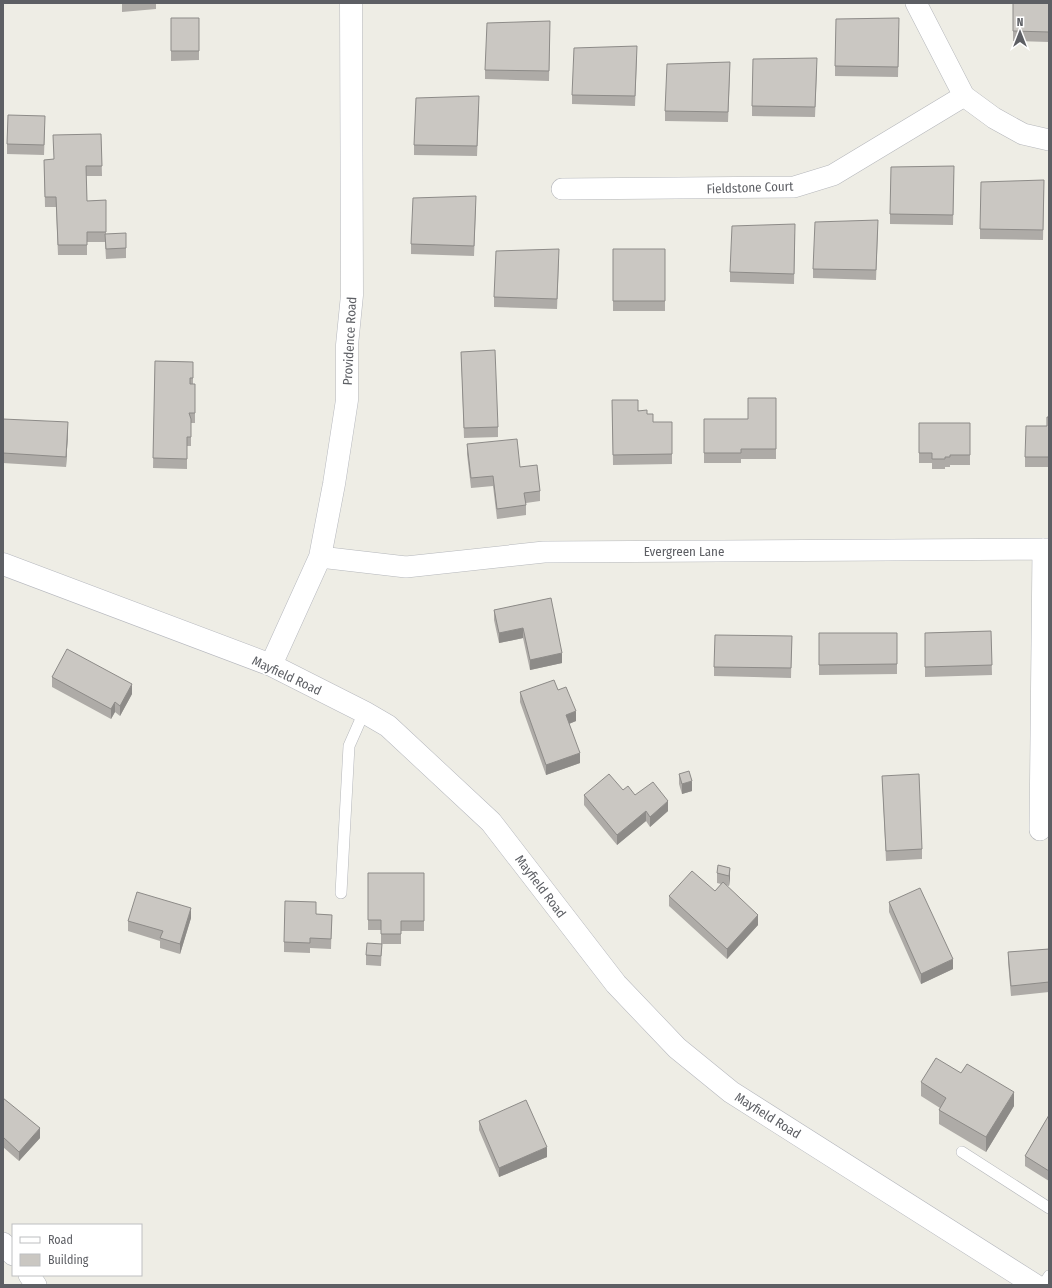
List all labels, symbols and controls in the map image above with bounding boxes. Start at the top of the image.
north arrow [1000,12,1040,52]
text: N [1017,16,1023,29]
street label: Fieldstone Court [706,178,794,197]
street label: Providence Road [340,296,359,386]
street label: Evergreen Lane [644,544,724,559]
street label: Mayfield Road [250,653,324,698]
street label: Mayfield Road [512,852,569,921]
street label: Mayfield Road [732,1089,803,1142]
legend [12,1224,142,1276]
text: Road [48,1233,73,1247]
text: Building [48,1253,89,1267]

